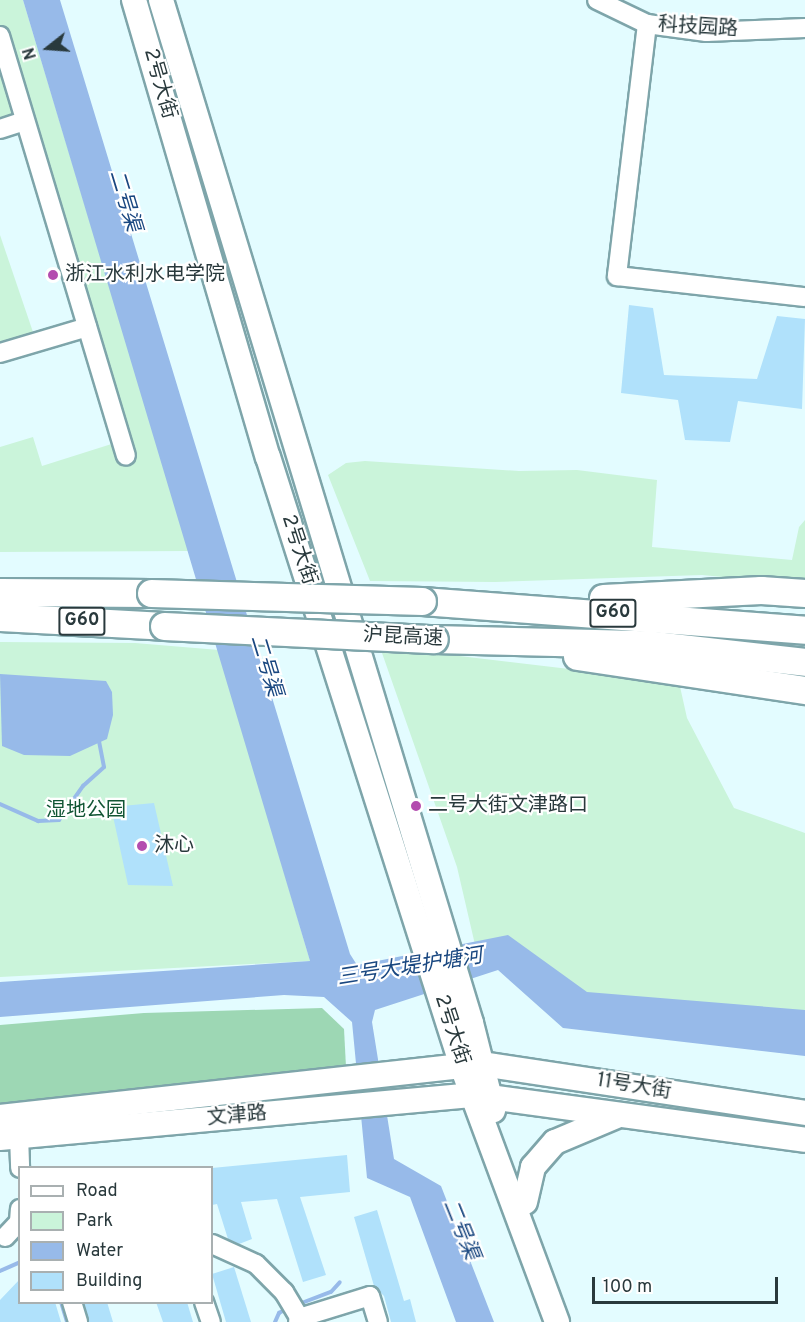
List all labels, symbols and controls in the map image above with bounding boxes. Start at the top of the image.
street label: 科技园路 [657,13,739,43]
north arrow [18,18,78,78]
text: N [20,45,42,62]
street label: 2号大街 [138,46,180,122]
water label: 二号渠 [103,167,145,235]
place label: 浙江水利水电学院 [65,263,225,287]
marker: 浙江水利水电学院 [46,268,60,282]
street label: 2号大街 [275,512,321,588]
road number: G60 [589,598,637,628]
road number: G60 [58,606,106,636]
street label: 沪昆高速 [362,624,444,652]
water label: 二号渠 [244,632,286,700]
place label: 二号大街文津路口 [428,794,588,818]
park label: 湿地公园 [46,799,126,823]
marker: 二号大街文津路口 [409,799,423,813]
place label: 沐心 [154,834,194,858]
marker: 沐心 [135,839,149,853]
water label: 三号大堤护塘河 [335,944,485,992]
street label: 2号大街 [428,992,474,1068]
street label: 11号大街 [595,1069,673,1105]
street label: 文津路 [206,1102,268,1132]
legend [18,1166,213,1304]
text: Road [76,1180,118,1203]
water label: 二号渠 [437,1196,483,1264]
text: Park [76,1210,113,1233]
text: Water [76,1240,123,1263]
scale bar [595,1265,781,1303]
text: Building [76,1270,142,1293]
text: 100 m [603,1276,652,1299]

